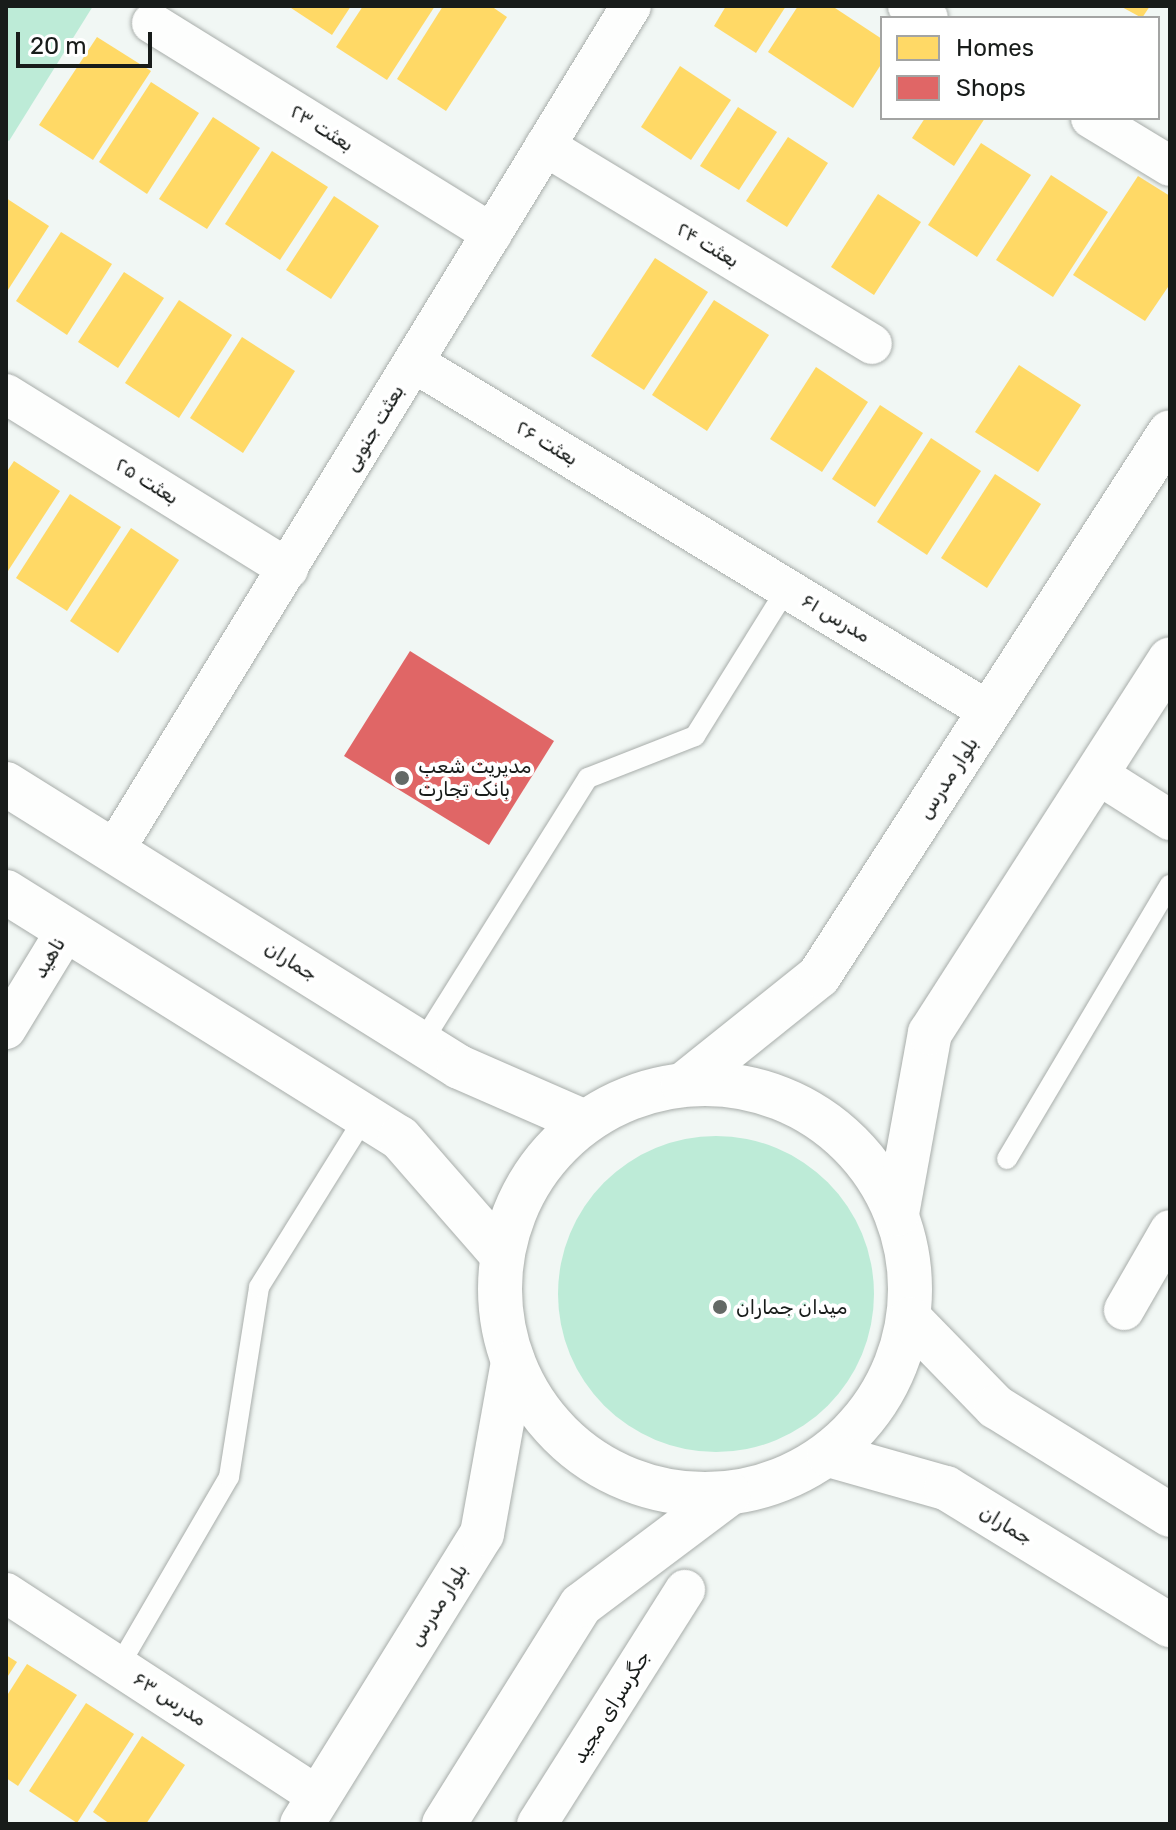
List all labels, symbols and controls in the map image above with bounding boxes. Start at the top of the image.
scale bar [20,16,156,66]
legend [880,16,1160,120]
text: 20 m [30,32,87,60]
text: Homes [956,34,1034,62]
text: Shops [956,74,1026,102]
street label: بعثت ۲۳ [286,99,358,157]
street label: بعثت ۲۴ [672,217,744,273]
street label: بعثت جنوبی [339,380,409,476]
street label: بعثت ۲۶ [512,415,582,471]
street label: بعثت ۲۵ [111,452,183,510]
street label: مدرس ۶۱ [797,588,875,648]
street label: بلوار مدرس [913,733,983,823]
place label: مدیریت شعب بانک تجارت [418,754,531,801]
marker: مدیریت شعب بانک تجارت [393,769,411,787]
street label: ناهید [28,933,70,983]
street label: جماران [260,936,322,986]
place label: میدان جماران [736,1295,847,1319]
marker: میدان جماران [711,1298,729,1316]
street label: جماران [975,1500,1037,1550]
street label: بلوار مدرس [403,1559,473,1651]
street label: جگرسرای مجید [567,1646,655,1768]
street label: مدرس ۶۳ [129,1666,211,1732]

